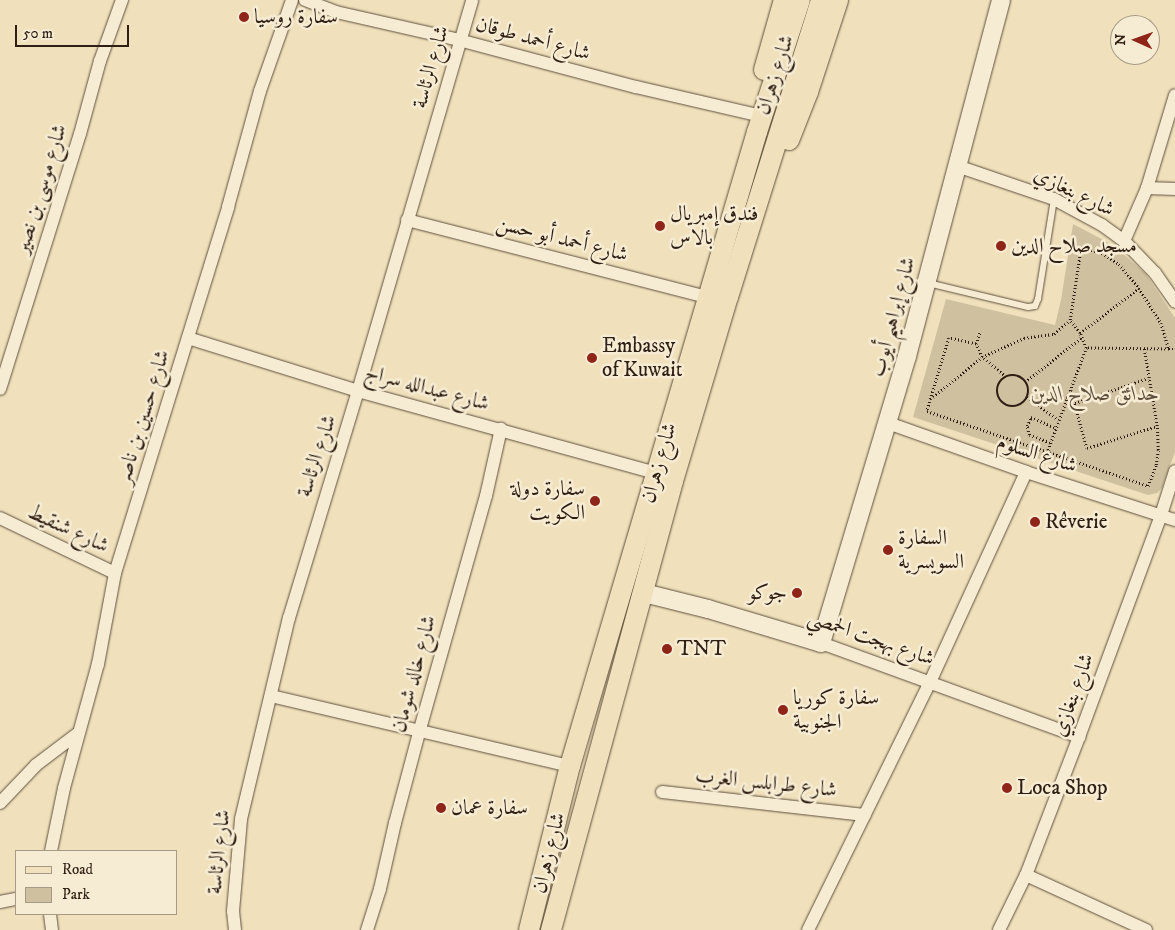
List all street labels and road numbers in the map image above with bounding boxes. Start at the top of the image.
street label: شارع أحمد طوقان [473,12,593,66]
street label: شارع الرئاسة [407,23,455,111]
street label: شارع زهران [750,32,800,118]
street label: شارع موسى بن نصير [9,121,73,257]
street label: شارع بنغازي [1030,162,1118,222]
street label: شارع أحمد أبو حسن [494,210,630,268]
street label: شارع إبراهيم أيوب [865,254,921,380]
street label: شارع حسين بن ناصر [111,347,175,487]
street label: شارع عبدالله سراج [362,359,492,417]
street label: شارع الرئاسة [292,412,342,500]
street label: شارع زهران [636,420,682,506]
street label: شارع السلوم [994,429,1080,479]
street label: شارع شنقيط [23,499,113,559]
street label: شارع بهجت الحمصي [804,605,938,671]
street label: شارع خالد شومان [386,613,442,735]
street label: شارع بنغازي [1046,650,1100,740]
street label: شارع طرابلس الغرب [694,763,838,803]
street label: شارع الرئاسة [202,808,236,896]
street label: شارع زهران [527,810,571,896]

